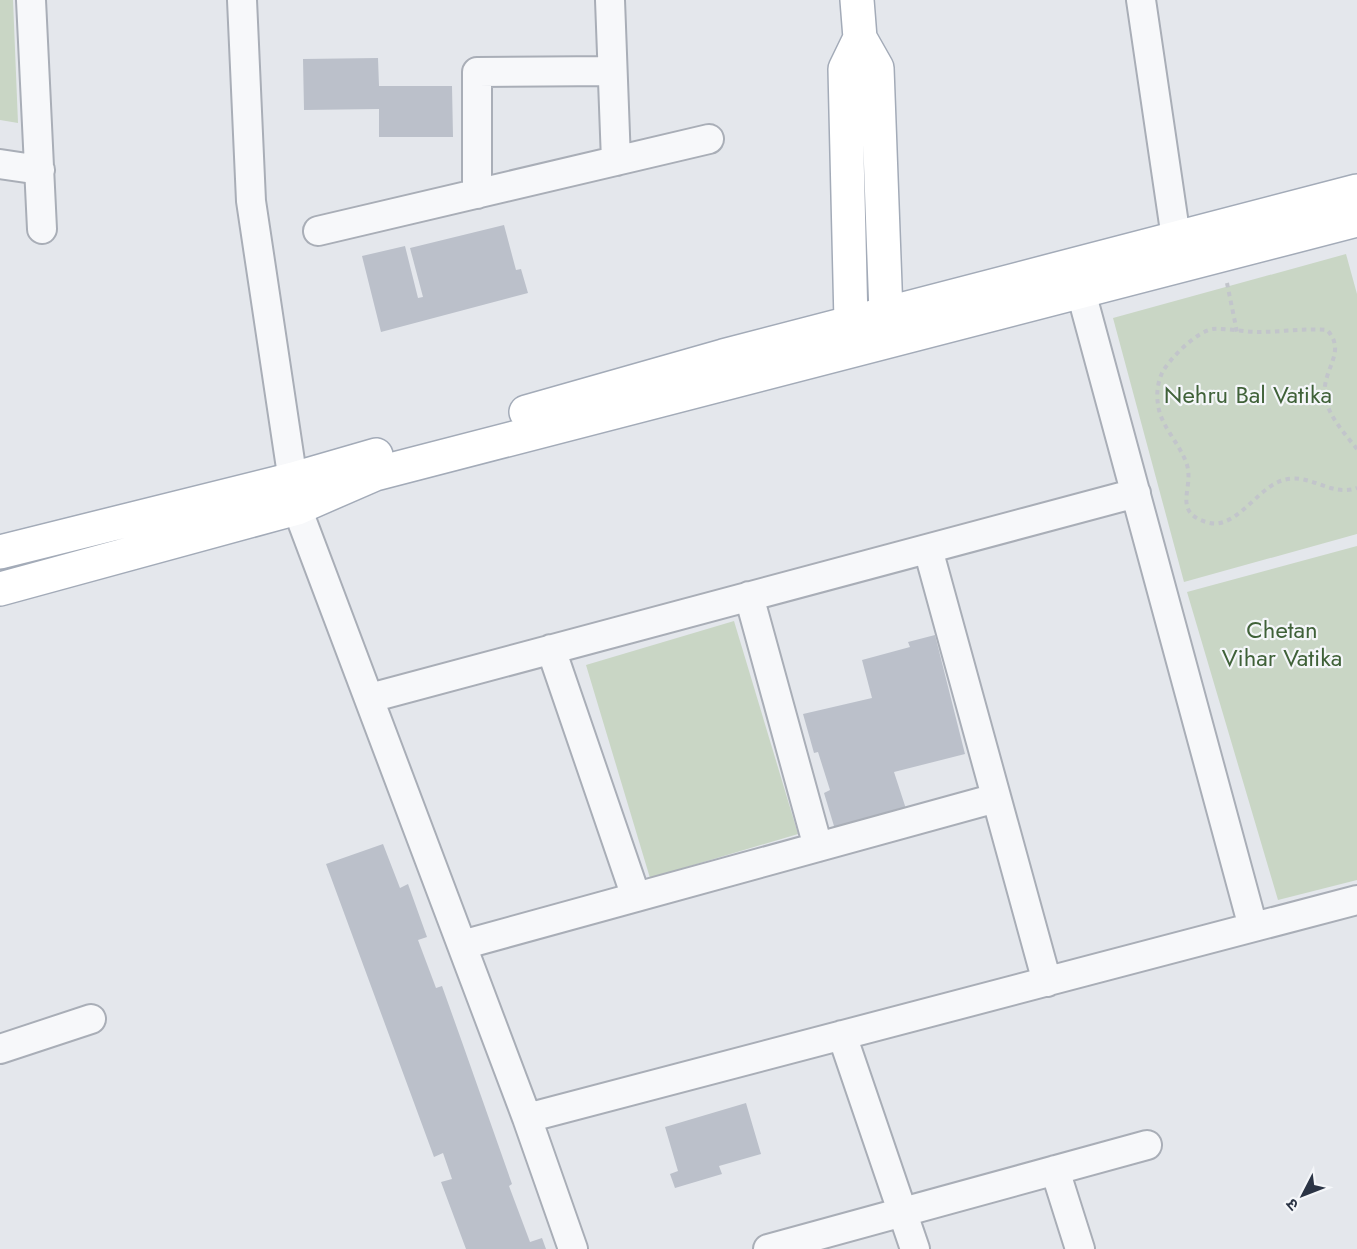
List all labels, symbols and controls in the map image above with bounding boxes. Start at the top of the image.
park label: Nehru Bal Vatika [1164,377,1332,412]
park label: Chetan Vihar Vatika [1222,612,1342,675]
north arrow [1273,1165,1333,1225]
text: उ [1280,1193,1304,1216]

